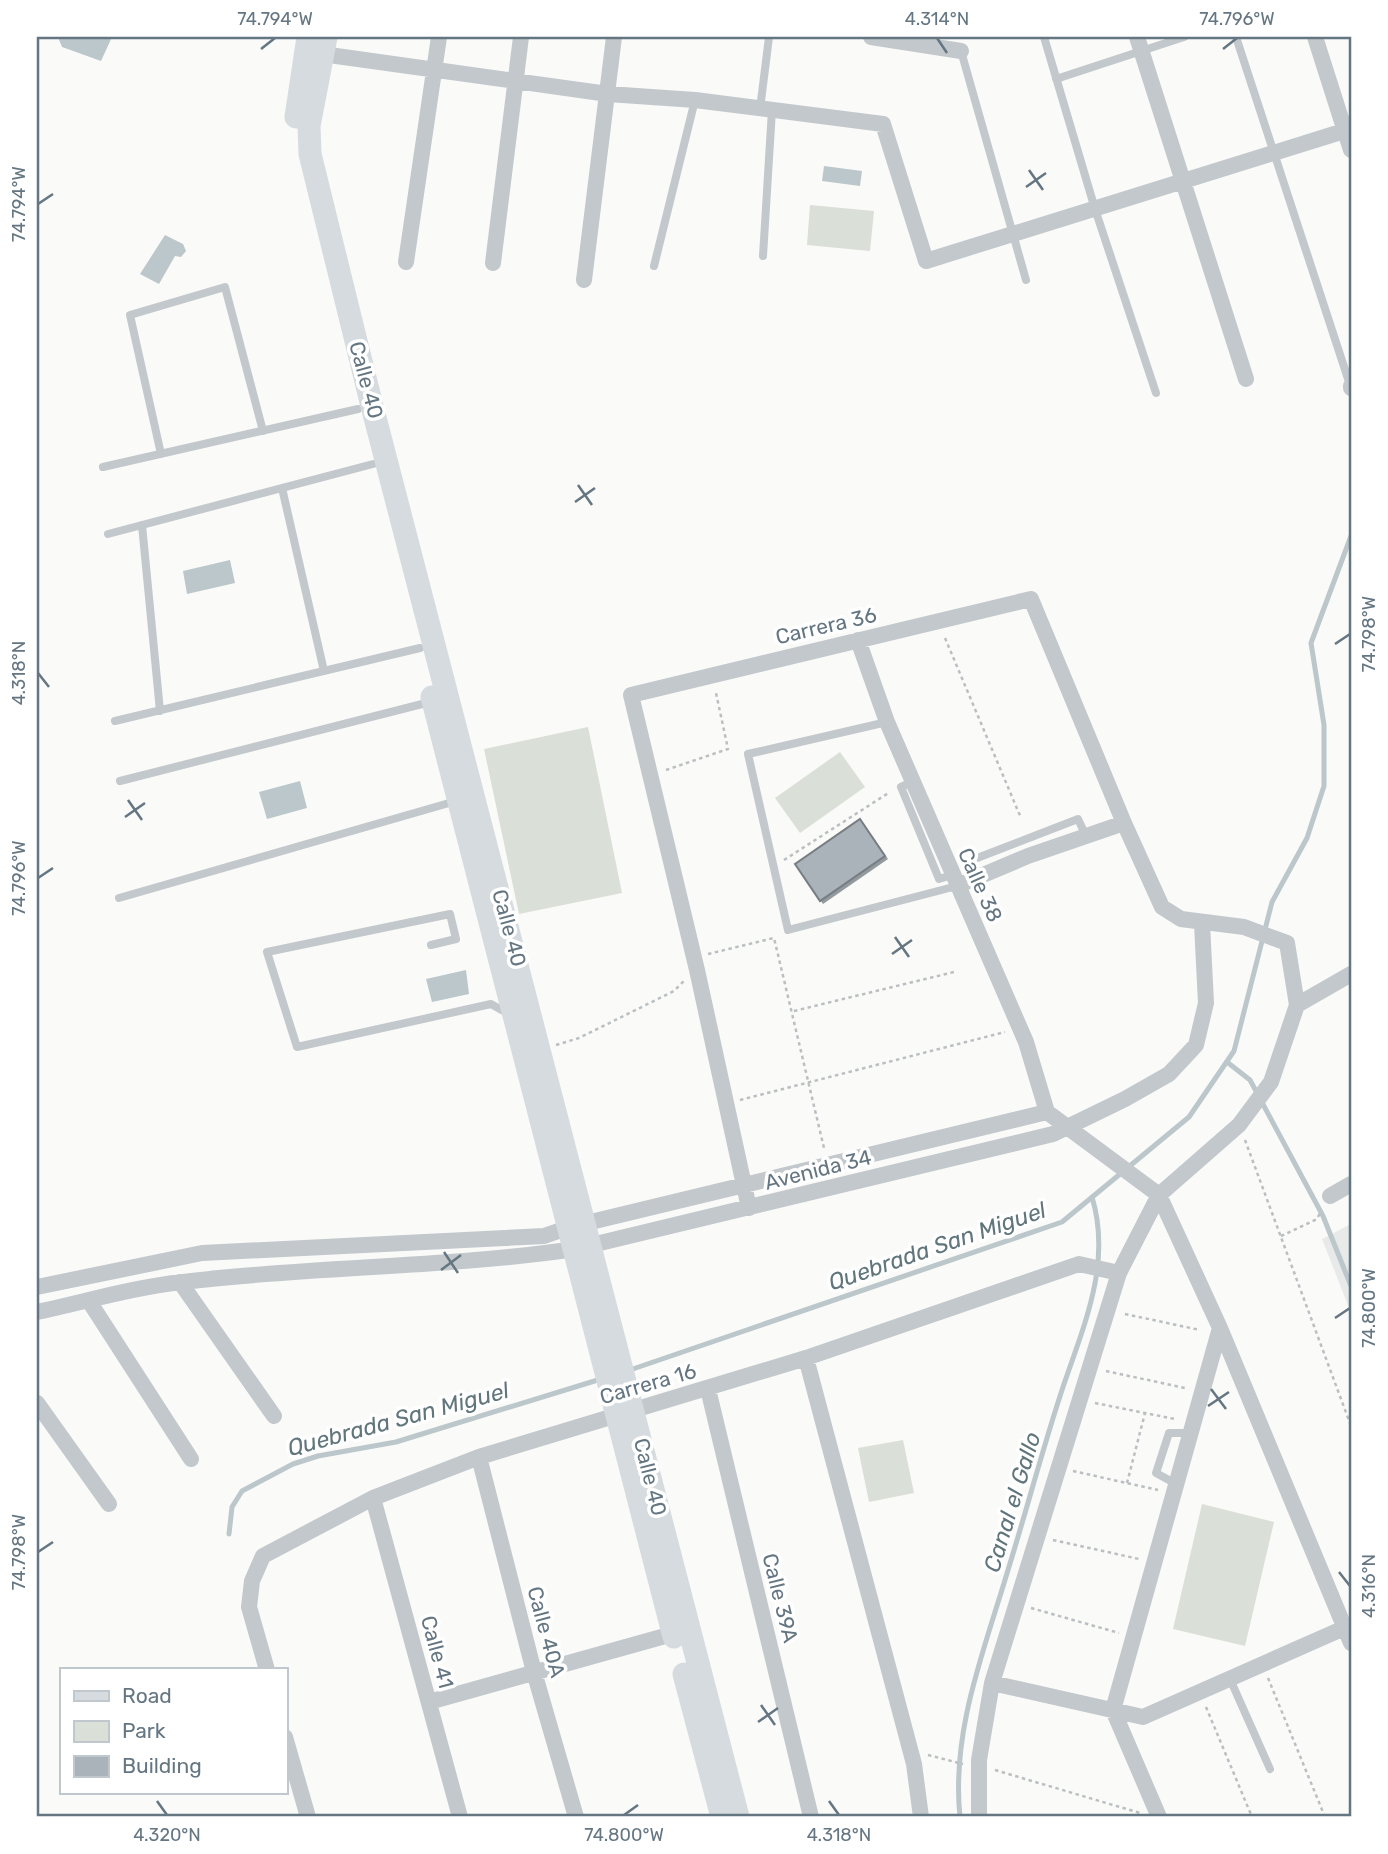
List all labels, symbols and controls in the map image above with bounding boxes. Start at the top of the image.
text: 74.794°W [237,8,313,30]
text: 4.314°N [905,8,969,30]
text: 74.796°W [1199,8,1275,30]
text: 74.794°W [8,166,30,242]
street label: Calle 40 [344,338,389,421]
text: 74.798°W [1358,596,1380,672]
street label: Carrera 36 [773,602,879,649]
text: 4.318°N [8,641,30,705]
text: 74.796°W [8,840,30,916]
street label: Calle 38 [953,844,1008,926]
street label: Calle 40 [487,886,532,969]
street label: Avenida 34 [762,1144,874,1195]
water label: Quebrada San Miguel [824,1195,1050,1296]
text: 74.800°W [1358,1268,1380,1348]
street label: Carrera 16 [597,1358,699,1409]
water label: Quebrada San Miguel [284,1376,512,1462]
water label: Canal el Gallo [977,1428,1047,1576]
street label: Calle 40 [629,1435,672,1518]
text: 74.798°W [8,1514,30,1590]
street label: Calle 39A [757,1551,804,1645]
text: 4.316°N [1358,1554,1380,1618]
street label: Calle 40A [522,1584,571,1680]
street label: Calle 41 [416,1613,459,1691]
legend [60,1668,287,1794]
text: Road [122,1683,172,1708]
text: Park [122,1718,166,1743]
text: Building [122,1753,202,1778]
text: 4.320°N [133,1824,201,1846]
text: 74.800°W [584,1824,664,1846]
text: 4.318°N [807,1824,871,1846]

